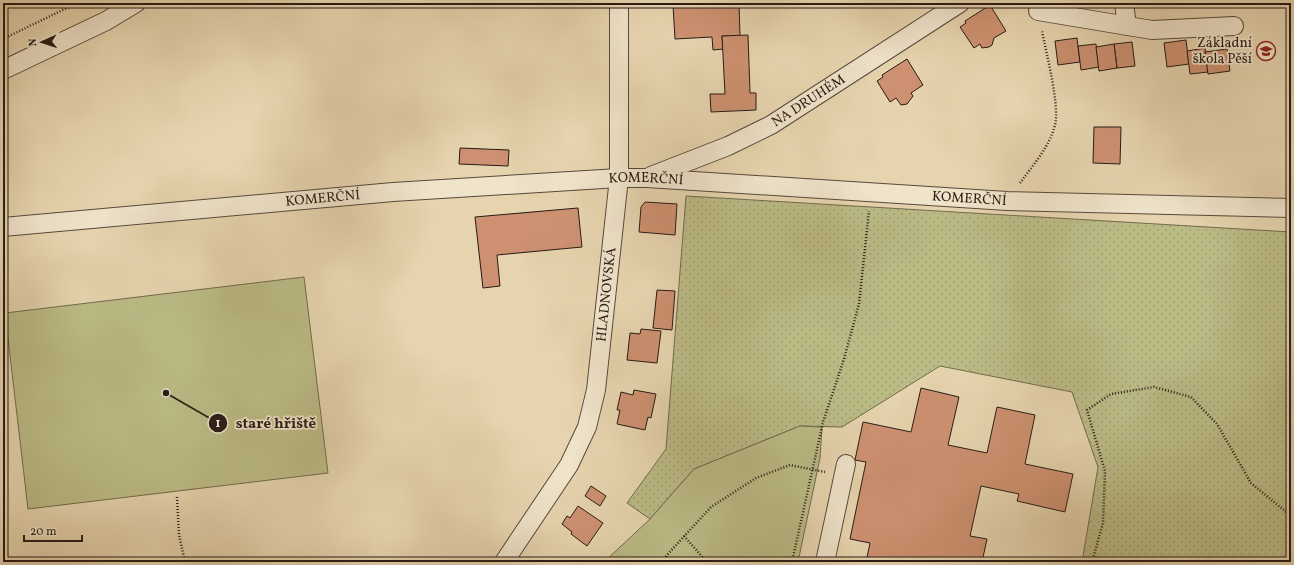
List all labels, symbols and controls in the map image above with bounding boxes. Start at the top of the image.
north arrow [22,22,62,62]
place label: Základní škola Pěší [1193,34,1253,69]
text: N [26,38,41,47]
school or university icon: Základní škola Pěší [1255,40,1277,62]
street label: NA DRUHÉM [768,70,849,132]
street label: KOMERČNÍ [608,169,684,190]
street label: KOMERČNÍ [285,185,361,211]
street label: KOMERČNÍ [931,187,1007,210]
street label: HLADNOVSKÁ [592,246,621,343]
callout: staré hřiště [208,409,325,436]
text: staré hřiště [236,414,317,435]
text: 1 [216,416,221,432]
scale bar [24,517,82,543]
text: 20 m [30,524,57,540]

